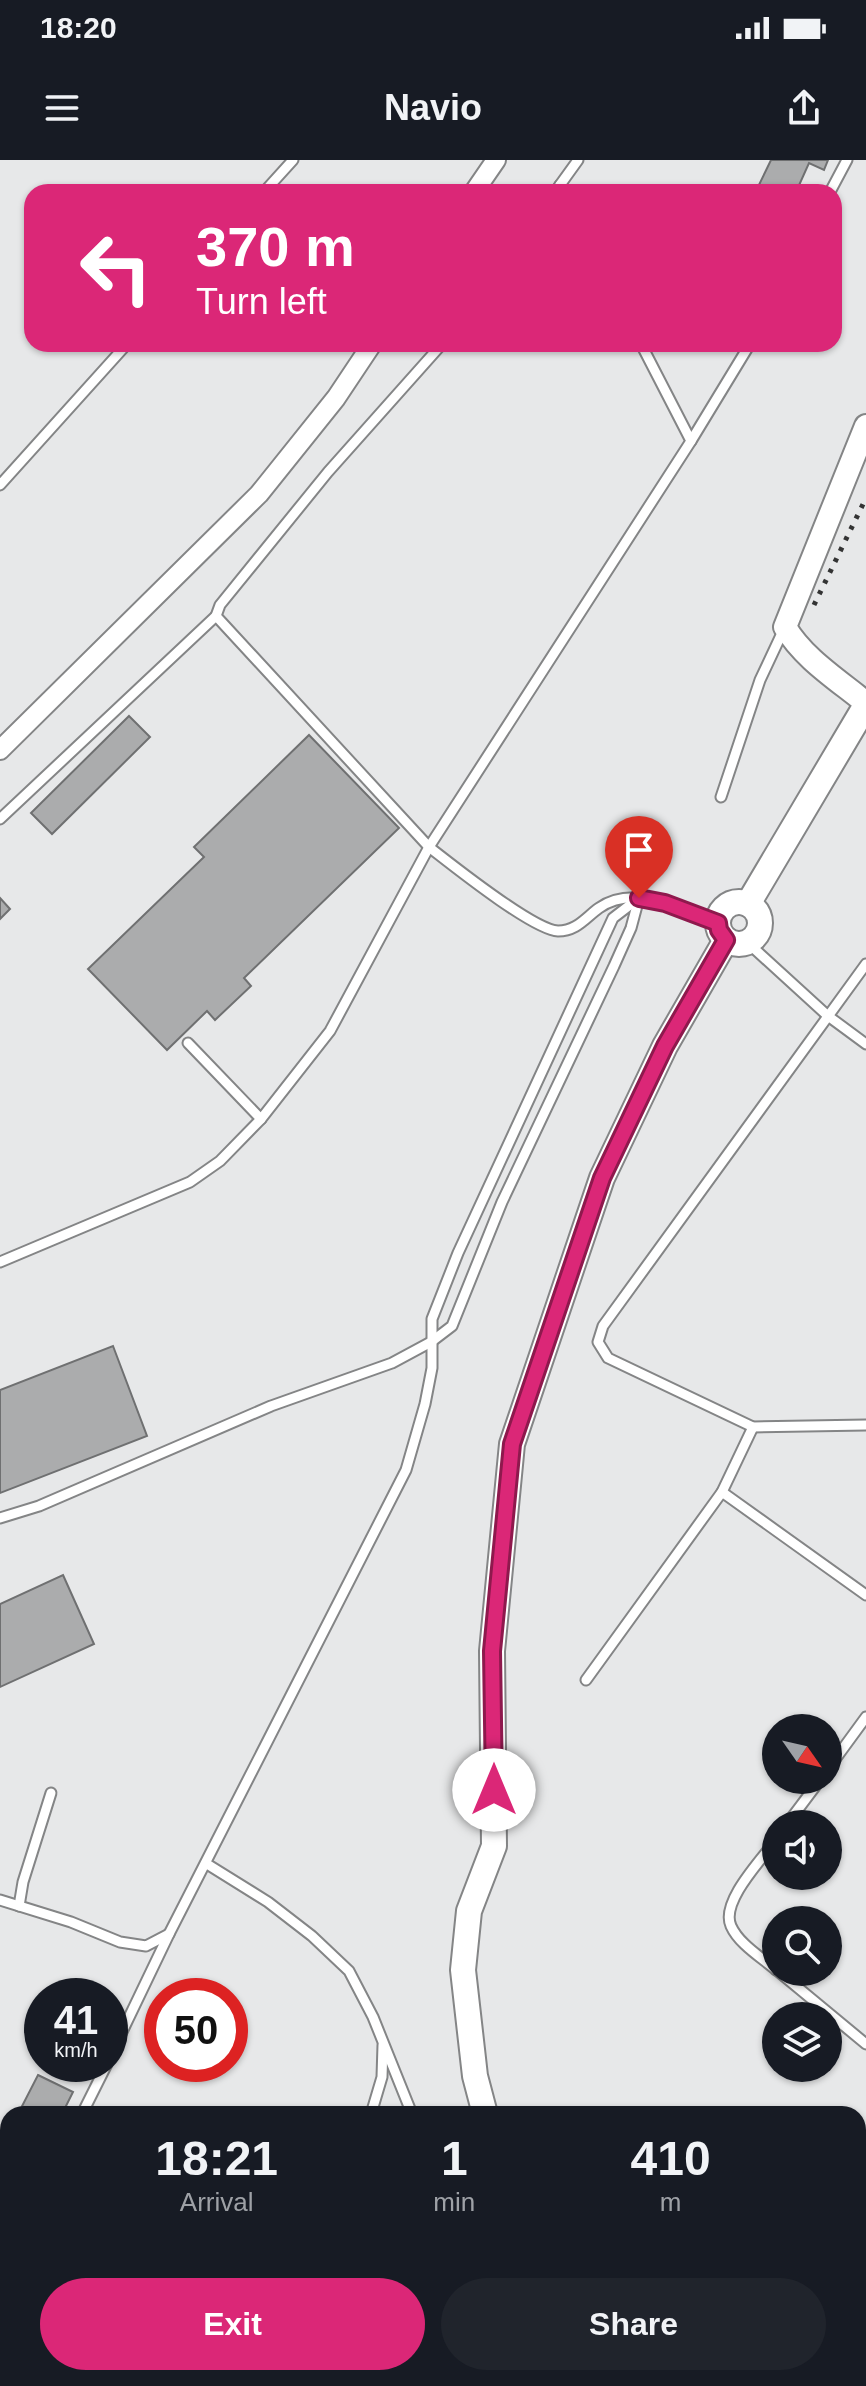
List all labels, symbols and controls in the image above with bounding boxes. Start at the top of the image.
text: 18:20 [40,11,117,44]
icon: menu [40,86,84,130]
icon: share [782,86,826,130]
text: Navio [384,87,482,128]
text: 370 m [196,215,355,278]
icon: left [64,216,168,320]
text: Turn left [196,281,327,322]
pin [605,816,673,898]
icon: arrive [617,828,661,872]
north arrow [762,1714,842,1794]
map controls [762,1714,842,2082]
position arrow [452,1748,536,1832]
button: sound [762,1810,842,1890]
button: search [762,1906,842,1986]
speed limit sign: 50 [144,1978,248,2082]
text: 41 [54,1998,98,2042]
button: layers [762,2002,842,2082]
text: km/h [54,2039,98,2061]
text: 18:21 [155,2132,278,2185]
text: 1 [441,2132,468,2185]
text: 410 [631,2132,711,2185]
text: Arrival [180,2187,254,2217]
text: min [433,2187,475,2217]
text: m [660,2187,681,2217]
button: Exit [40,2278,425,2370]
button: Share [441,2278,826,2370]

